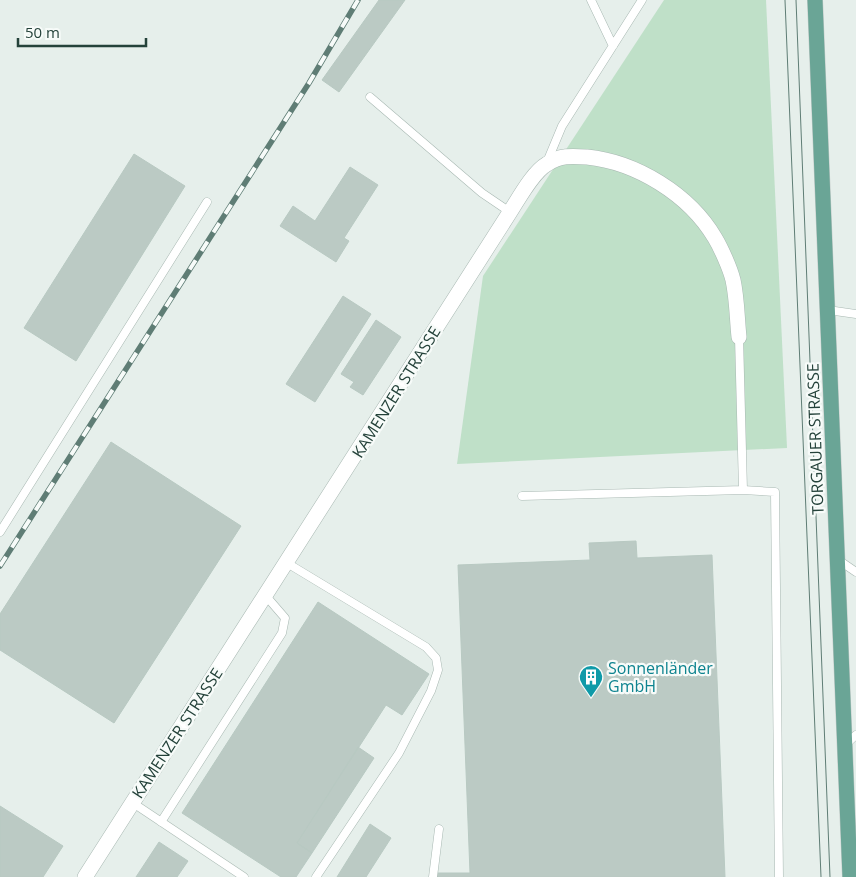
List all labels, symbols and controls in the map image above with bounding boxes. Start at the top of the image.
scale bar [18,15,145,47]
text: 50 m [25,22,60,42]
street label: KAMENZER STRASSE [347,322,445,462]
street label: TORGAUER STRASSE [801,363,829,515]
place label: Sonnenländer GmbH [608,657,713,697]
street label: KAMENZER STRASSE [127,664,227,802]
building icon: Sonnenländer GmbH [578,664,604,698]

